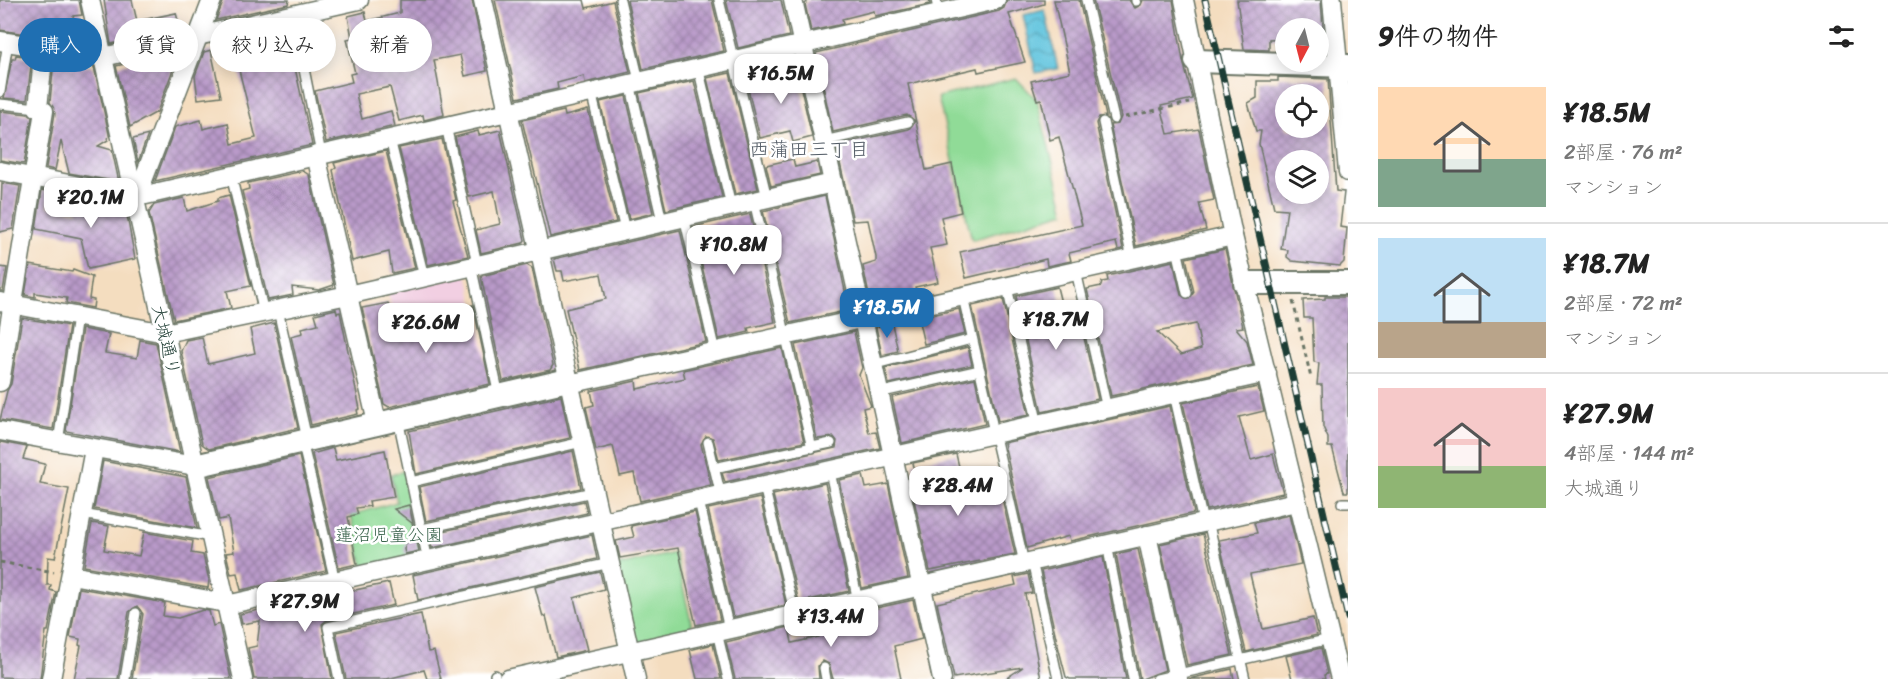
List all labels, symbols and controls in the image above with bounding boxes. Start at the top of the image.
text: 9件の物件 [1378,13,1498,59]
chip: 購入 [18,18,102,72]
chip: 賃貸 [114,18,198,72]
chip: 絞り込み [210,18,336,72]
chip: 新着 [348,18,432,72]
north arrow [1275,18,1329,72]
map controls [1275,18,1329,204]
icon: filters [1825,20,1858,53]
pin: ¥16.5M [732,54,830,105]
text: ¥16.5M [748,56,814,91]
button: locate [1275,84,1329,138]
text: ¥18.5M [1564,89,1650,135]
icon: home [1426,111,1498,183]
district label: 西蒲田三丁目 [749,132,869,167]
text: 2部屋 · 76 m² [1564,135,1683,170]
button: layers [1275,150,1329,204]
text: マンション [1564,170,1663,205]
pin: ¥20.1M [42,178,140,229]
text: ¥20.1M [58,180,124,215]
pin: ¥10.8M [685,225,783,276]
text: ¥10.8M [701,227,767,262]
text: ¥18.7M [1564,240,1649,286]
icon: home [1426,262,1498,334]
text: 2部屋 · 72 m² [1564,286,1683,321]
pin: ¥18.5M [838,288,936,339]
text: ¥18.5M [854,290,920,325]
pin: ¥18.7M [1007,300,1105,351]
street label: 大城通り [142,301,190,379]
text: ¥18.7M [1023,302,1089,337]
pin: ¥26.6M [377,303,475,354]
text: ¥26.6M [392,305,460,340]
text: マンション [1564,321,1663,356]
text: ¥27.9M [1564,390,1653,436]
icon: home [1426,412,1498,484]
text: 4部屋 · 144 m² [1564,436,1694,471]
pin: ¥28.4M [909,466,1007,517]
text: ¥28.4M [923,468,993,503]
text: 大城通り [1564,471,1644,506]
park label: 蓮沼児童公園 [335,519,443,551]
pin: ¥27.9M [256,582,354,633]
text: ¥27.9M [271,584,339,619]
pin: ¥13.4M [782,597,880,648]
text: ¥13.4M [798,599,864,634]

